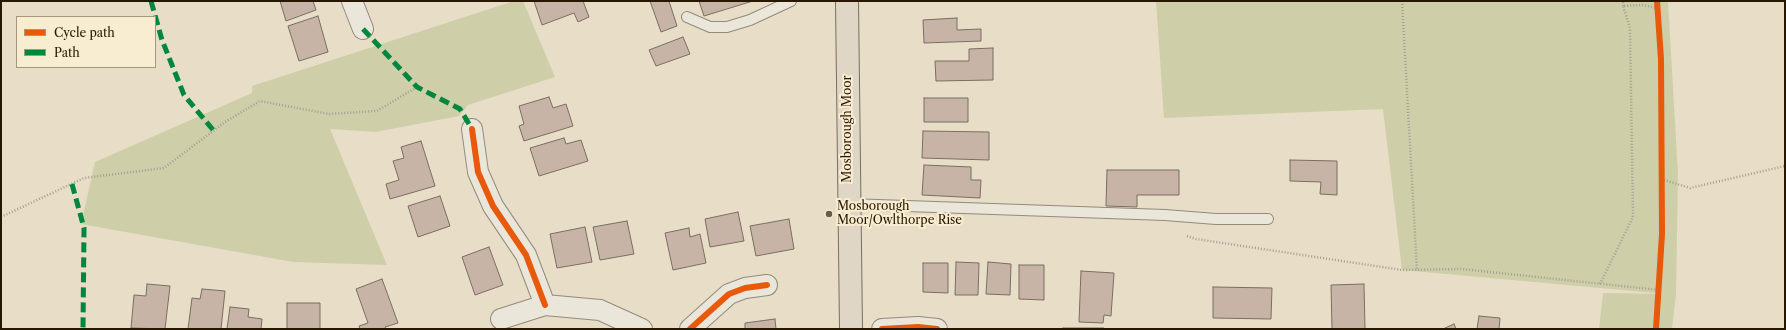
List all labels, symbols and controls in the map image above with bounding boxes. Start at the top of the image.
legend [16,16,156,68]
text: Cycle path [54,25,115,40]
text: Path [54,45,80,60]
street label: Mosborough Moor [841,75,855,183]
place label: Mosborough Moor/Owlthorpe Rise [837,200,962,228]
marker: Mosborough Moor/Owlthorpe Rise [824,209,834,219]

